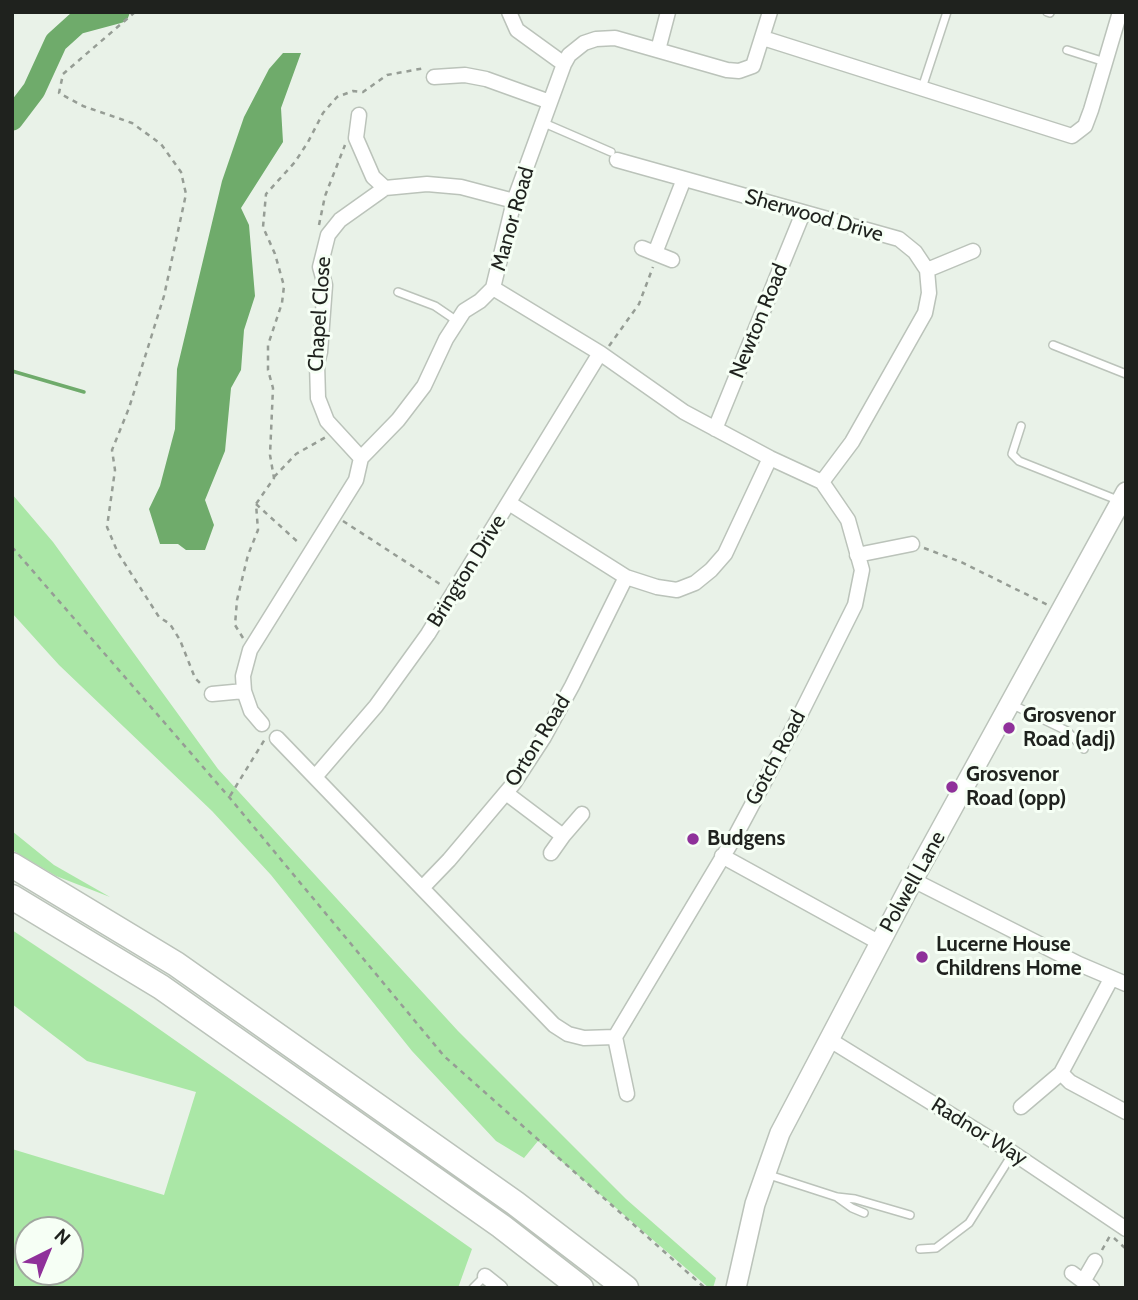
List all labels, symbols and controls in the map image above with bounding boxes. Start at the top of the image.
street label: Manor Road [486,164,540,274]
street label: Sherwood Drive [742,184,886,248]
street label: Chapel Close [303,256,337,372]
street label: Newton Road [725,260,793,382]
street label: Brington Drive [422,510,512,632]
street label: Orton Road [500,691,576,791]
place label: Grosvenor Road (adj) [1023,703,1116,753]
street label: Gotch Road [741,706,811,810]
marker: Grosvenor Road (adj) [1001,720,1017,736]
place label: Grosvenor Road (opp) [966,762,1066,812]
marker: Grosvenor Road (opp) [944,779,960,795]
place label: Budgens [707,826,785,852]
street label: Polwell Lane [875,827,951,937]
marker: Budgens [685,831,701,847]
place label: Lucerne House Childrens Home [936,932,1082,982]
marker: Lucerne House Childrens Home [914,949,930,965]
street label: Radnor Way [926,1093,1032,1171]
north arrow [14,1216,84,1286]
text: N [50,1224,75,1250]

